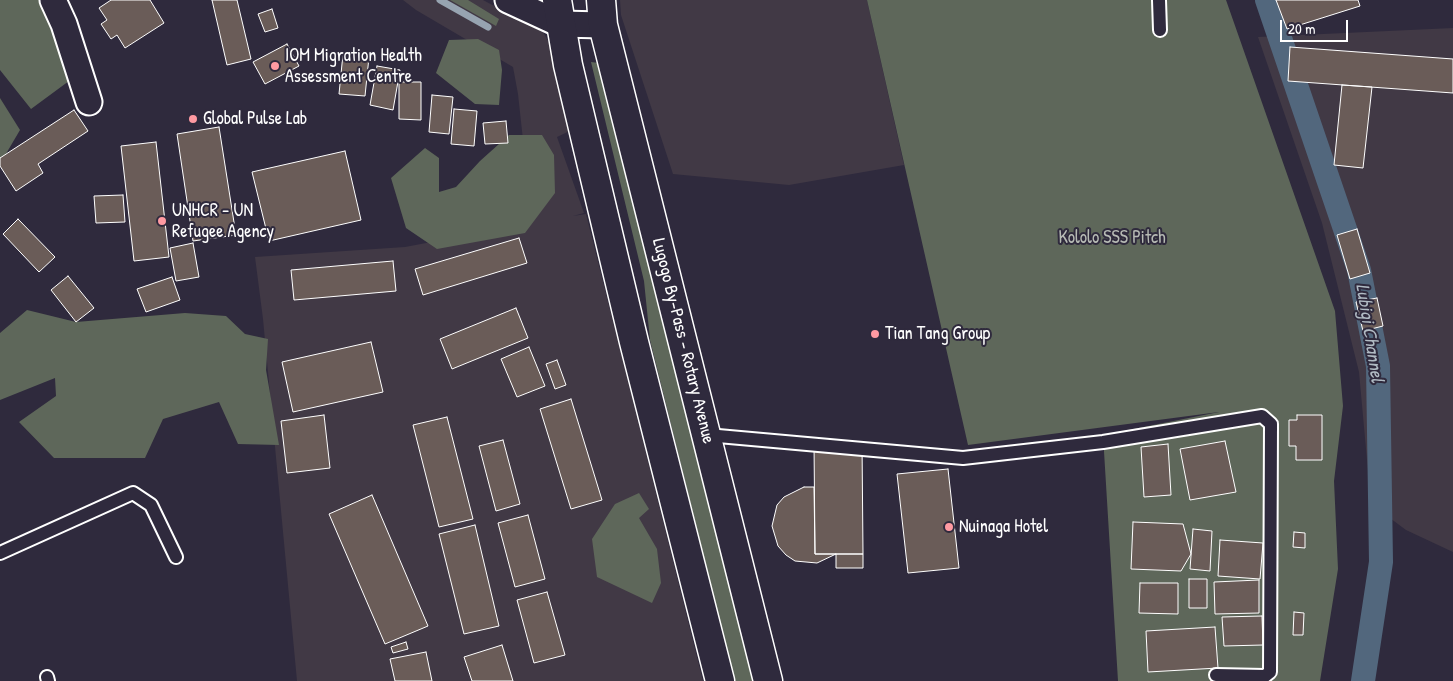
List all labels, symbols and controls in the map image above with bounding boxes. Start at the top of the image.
scale bar [1283,10,1350,42]
text: 20 m [1288,18,1315,39]
place label: IOM Migration Health Assessment Centre [285,45,422,88]
marker: IOM Migration Health Assessment Centre [269,60,281,72]
place label: Global Pulse Lab [203,108,307,130]
marker: Global Pulse Lab [187,113,199,125]
place label: UNHCR - UN Refugee Agency [172,200,274,242]
marker: UNHCR - UN Refugee Agency [156,215,168,227]
park label: Kololo SSS Pitch [1058,227,1166,249]
street label: Lugogo By-Pass - Rotary Avenue [647,236,719,446]
water label: Lubigi Channel [1350,282,1388,384]
place label: Tian Tang Group [885,323,990,345]
marker: Tian Tang Group [869,328,881,340]
place label: Nuinaga Hotel [959,516,1048,538]
marker: Nuinaga Hotel [943,521,955,533]

